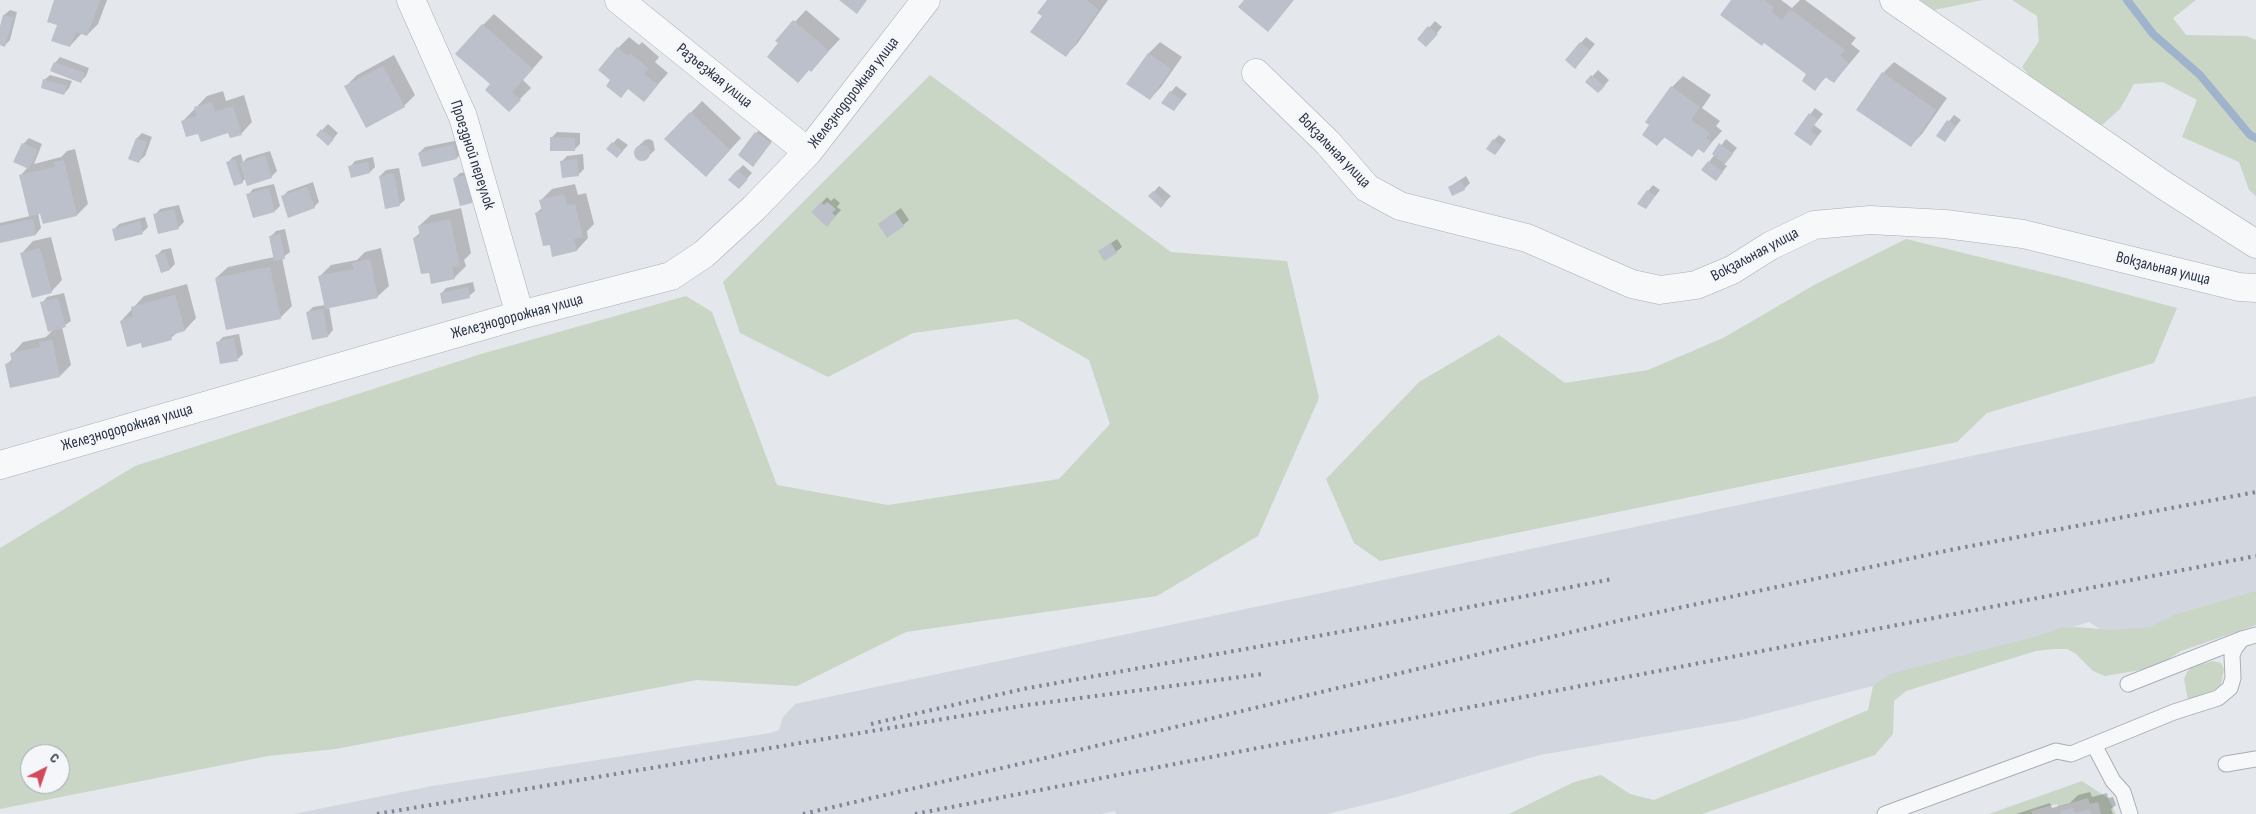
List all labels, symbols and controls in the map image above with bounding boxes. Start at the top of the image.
street label: Железнодорожная улица [805,34,903,152]
street label: Разъезжая улица [672,40,756,112]
street label: Проездной переулок [445,98,499,212]
street label: Вокзальная улица [1294,110,1374,192]
street label: Вокзальная улица [1708,224,1802,286]
street label: Вокзальная улица [2114,248,2212,290]
street label: Железнодорожная улица [449,290,585,344]
street label: Железнодорожная улица [59,400,195,456]
north arrow [20,744,70,794]
text: С [46,749,63,767]

